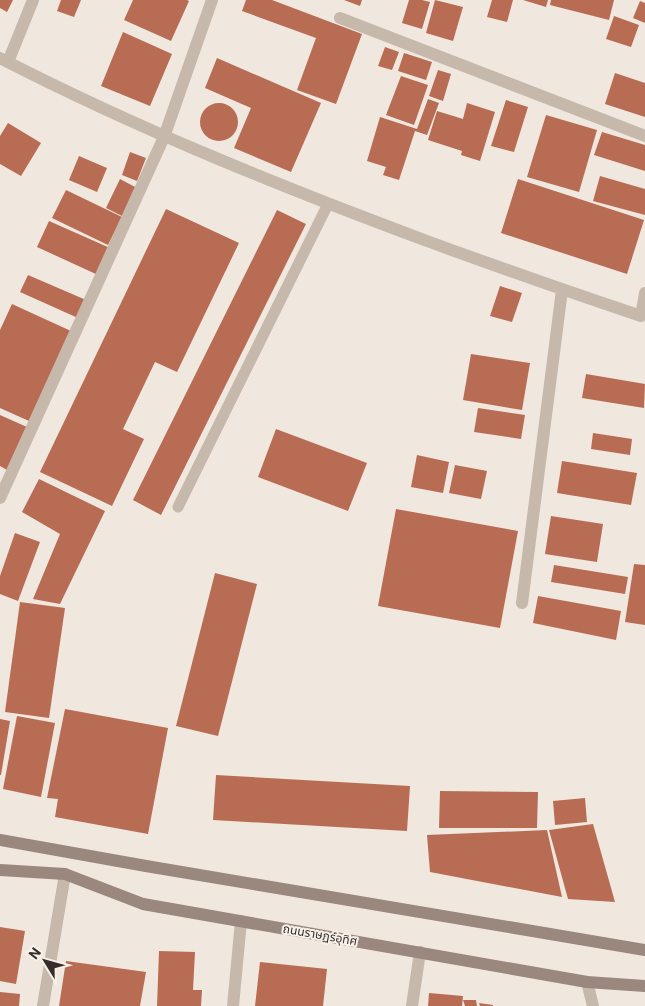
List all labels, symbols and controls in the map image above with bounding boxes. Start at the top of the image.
street label: ถนนราษฏร์อุทิศ [282,922,358,948]
north arrow [20,936,70,986]
text: N [25,944,44,962]

